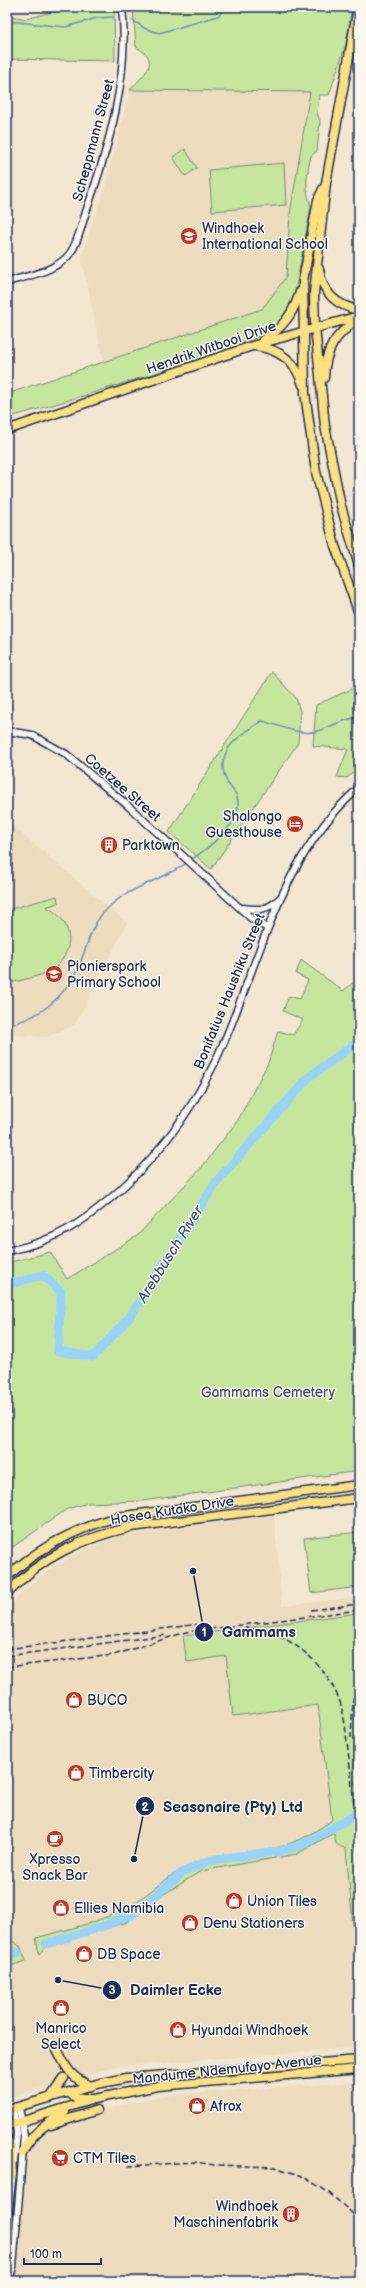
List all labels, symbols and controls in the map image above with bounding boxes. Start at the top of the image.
street label: Scheppmann Street [69,77,118,203]
place label: Windhoek International School [202,220,328,253]
school or university icon: Windhoek International School [179,226,199,246]
street label: Hendrik Witbooi Drive [144,317,278,378]
street label: Coetzee Street [81,750,165,826]
place label: Shalongo Guesthouse [206,808,282,841]
hotel icon: Shalongo Guesthouse [285,814,305,834]
building icon: Parktown [99,835,119,855]
place label: Parktown [122,837,180,854]
street label: Bonifatius Haushiku Street [190,910,269,1072]
place label: Pionierspark Primary School [67,958,161,991]
school or university icon: Pionierspark Primary School [44,964,64,984]
water label: Arebbusch River [132,1201,209,1307]
park label: Gammams Cemetery [201,1384,336,1401]
street label: Hosea Kutako Drive [109,1492,235,1529]
callout: Gammams [194,1618,304,1645]
text: Gammams [222,1623,296,1642]
text: 1 [201,1625,207,1640]
shop icon: BUCO [64,1690,84,1710]
place label: BUCO [87,1692,128,1709]
shop icon: Timbercity [66,1763,86,1783]
place label: Timbercity [89,1765,155,1782]
callout: Seasonaire (Pty) Ltd [135,1793,311,1820]
text: Seasonaire (Pty) Ltd [163,1798,303,1817]
text: 2 [141,1800,149,1815]
cafe icon: Xpresso Snack Bar [45,1829,65,1849]
place label: Xpresso Snack Bar [23,1851,88,1884]
shop icon: Union Tiles [224,1891,244,1911]
place label: Union Tiles [247,1893,317,1910]
shop icon: Ellies Namibia [51,1898,71,1918]
place label: Ellies Namibia [74,1900,164,1917]
shop icon: Denu Stationers [180,1913,200,1933]
place label: Denu Stationers [203,1915,304,1932]
shop icon: DB Space [74,1944,94,1964]
place label: DB Space [97,1946,161,1963]
callout: Daimler Ecke [102,1976,230,2003]
text: Daimler Ecke [130,1981,222,2000]
text: 3 [108,1983,116,1998]
shop icon: Manrico Select [51,1998,71,2018]
place label: Manrico Select [35,2020,87,2053]
shop icon: Hyundai Windhoek [168,2020,188,2040]
place label: Hyundai Windhoek [191,2022,308,2039]
street label: Mandume Ndemufayo Avenue [132,2051,322,2088]
shop icon: Afrox [187,2096,207,2116]
place label: Afrox [210,2098,242,2115]
supermarket icon: CTM Tiles [50,2148,70,2168]
place label: CTM Tiles [73,2150,136,2167]
place label: Windhoek Maschinenfabrik [174,2198,278,2231]
building icon: Windhoek Maschinenfabrik [281,2204,301,2224]
scale bar [24,2240,101,2266]
text: 100 m [30,2247,62,2262]

